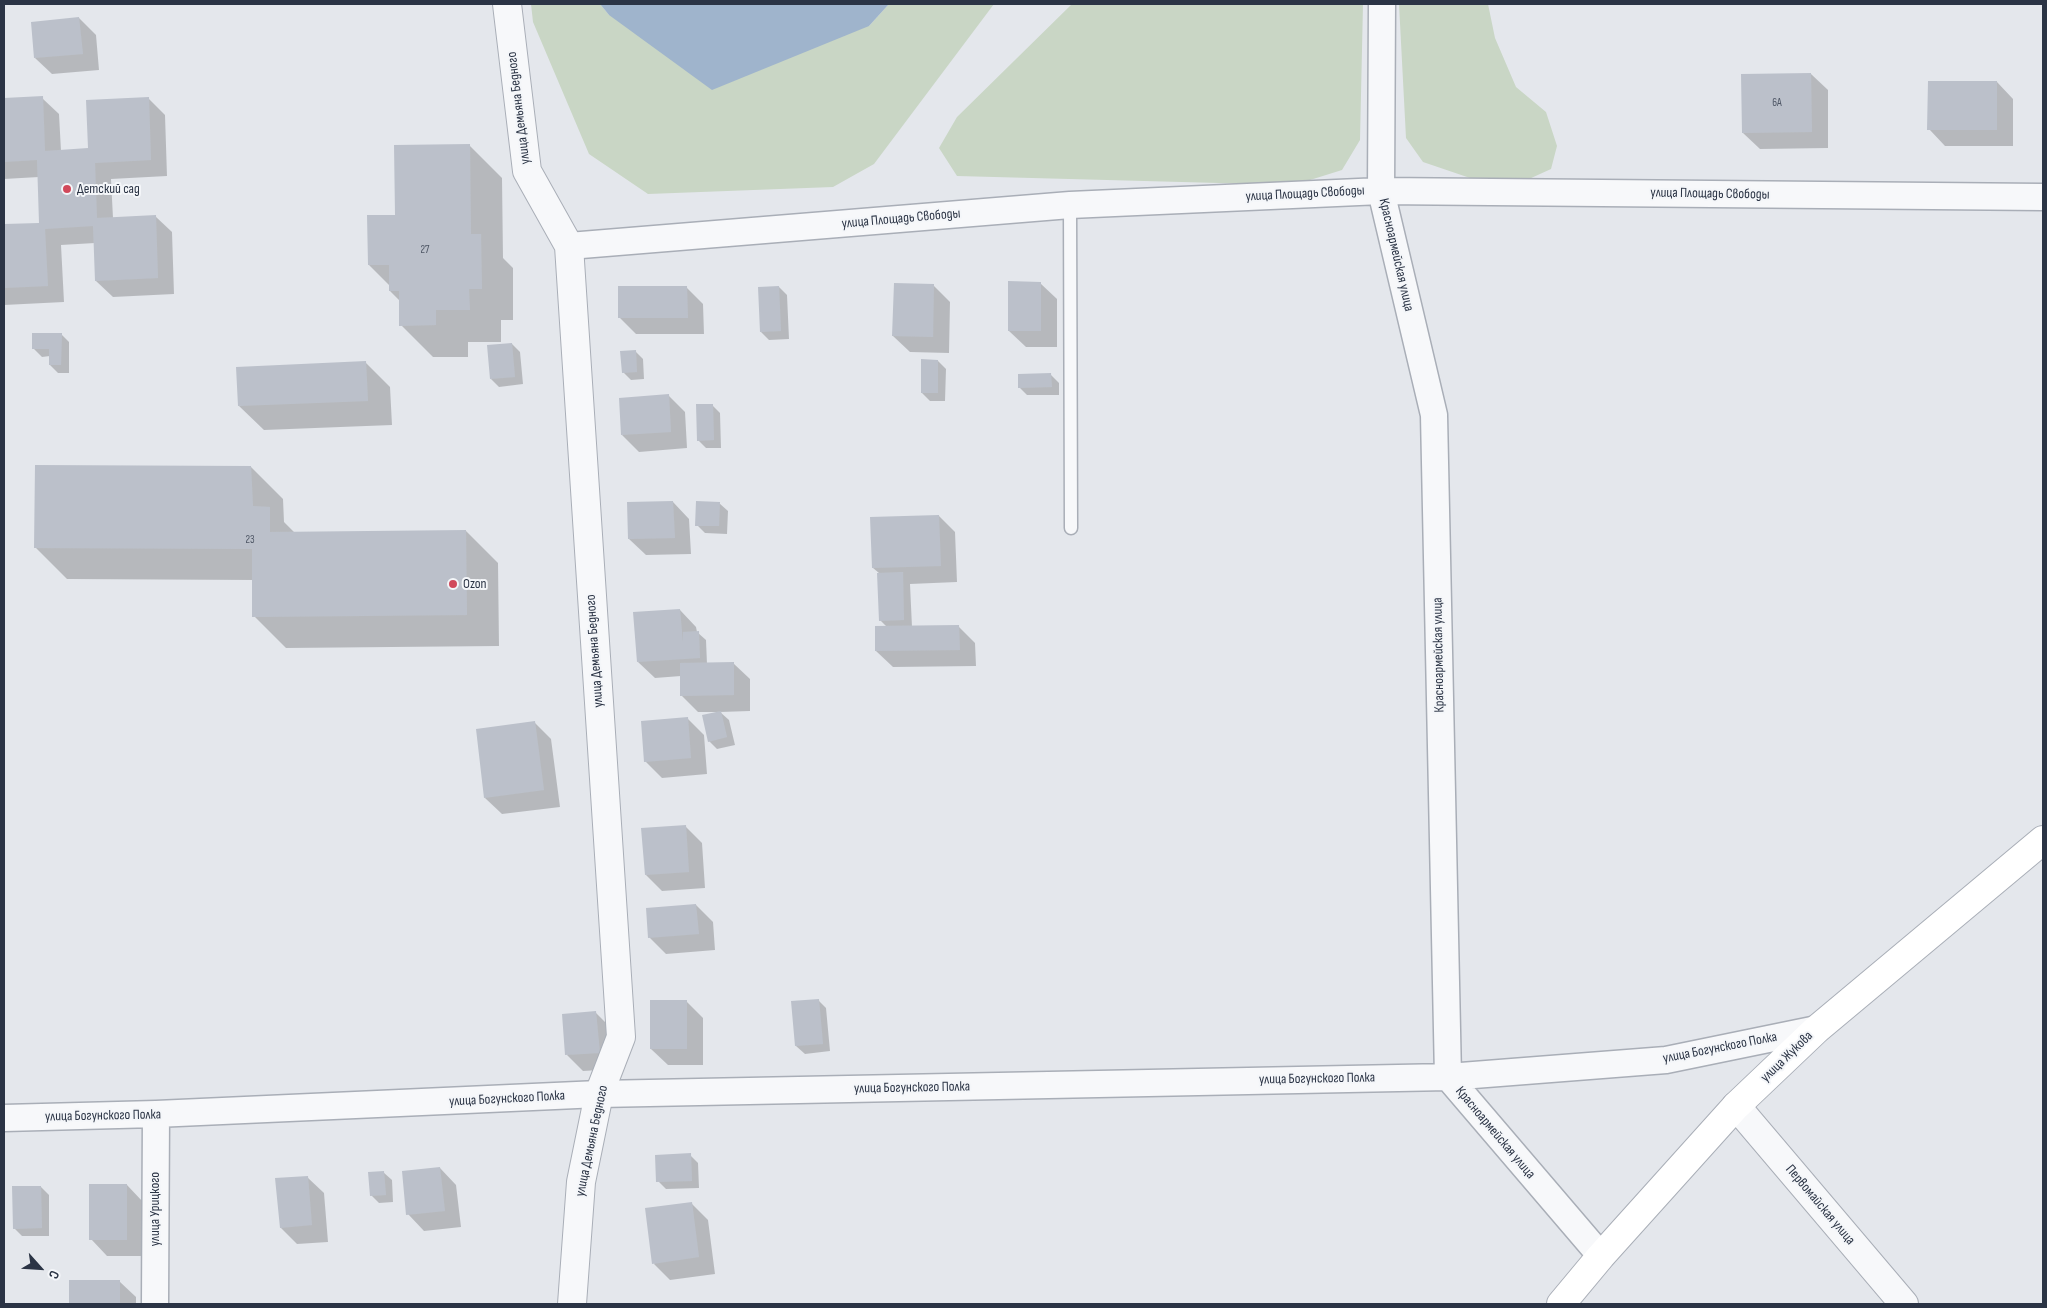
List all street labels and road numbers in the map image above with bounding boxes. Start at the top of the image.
street label: улица Демьяна Бедного [504,51,534,165]
street label: улица Площадь Свободы [1245,182,1365,206]
street label: улица Площадь Свободы [1650,185,1770,203]
street label: Красноармейская улица [1375,197,1417,313]
street label: улица Площадь Свободы [841,205,961,233]
street label: улица Демьяна Бедного [583,594,607,708]
street label: Красноармейская улица [1430,597,1448,713]
street label: улица Жукова [1757,1028,1817,1086]
street label: улица Богунского Полка [1661,1029,1779,1067]
street label: улица Богунского Полка [1259,1070,1375,1088]
street label: улица Богунского Полка [854,1079,970,1097]
street label: Красноармейская улица [1451,1083,1539,1183]
street label: улица Демьяна Бедного [572,1084,612,1198]
street label: улица Богунского Полка [449,1088,565,1110]
street label: улица Богунского Полка [45,1107,161,1125]
street label: Первомайская улица [1782,1162,1858,1248]
street label: улица Урицкого [147,1172,163,1246]

